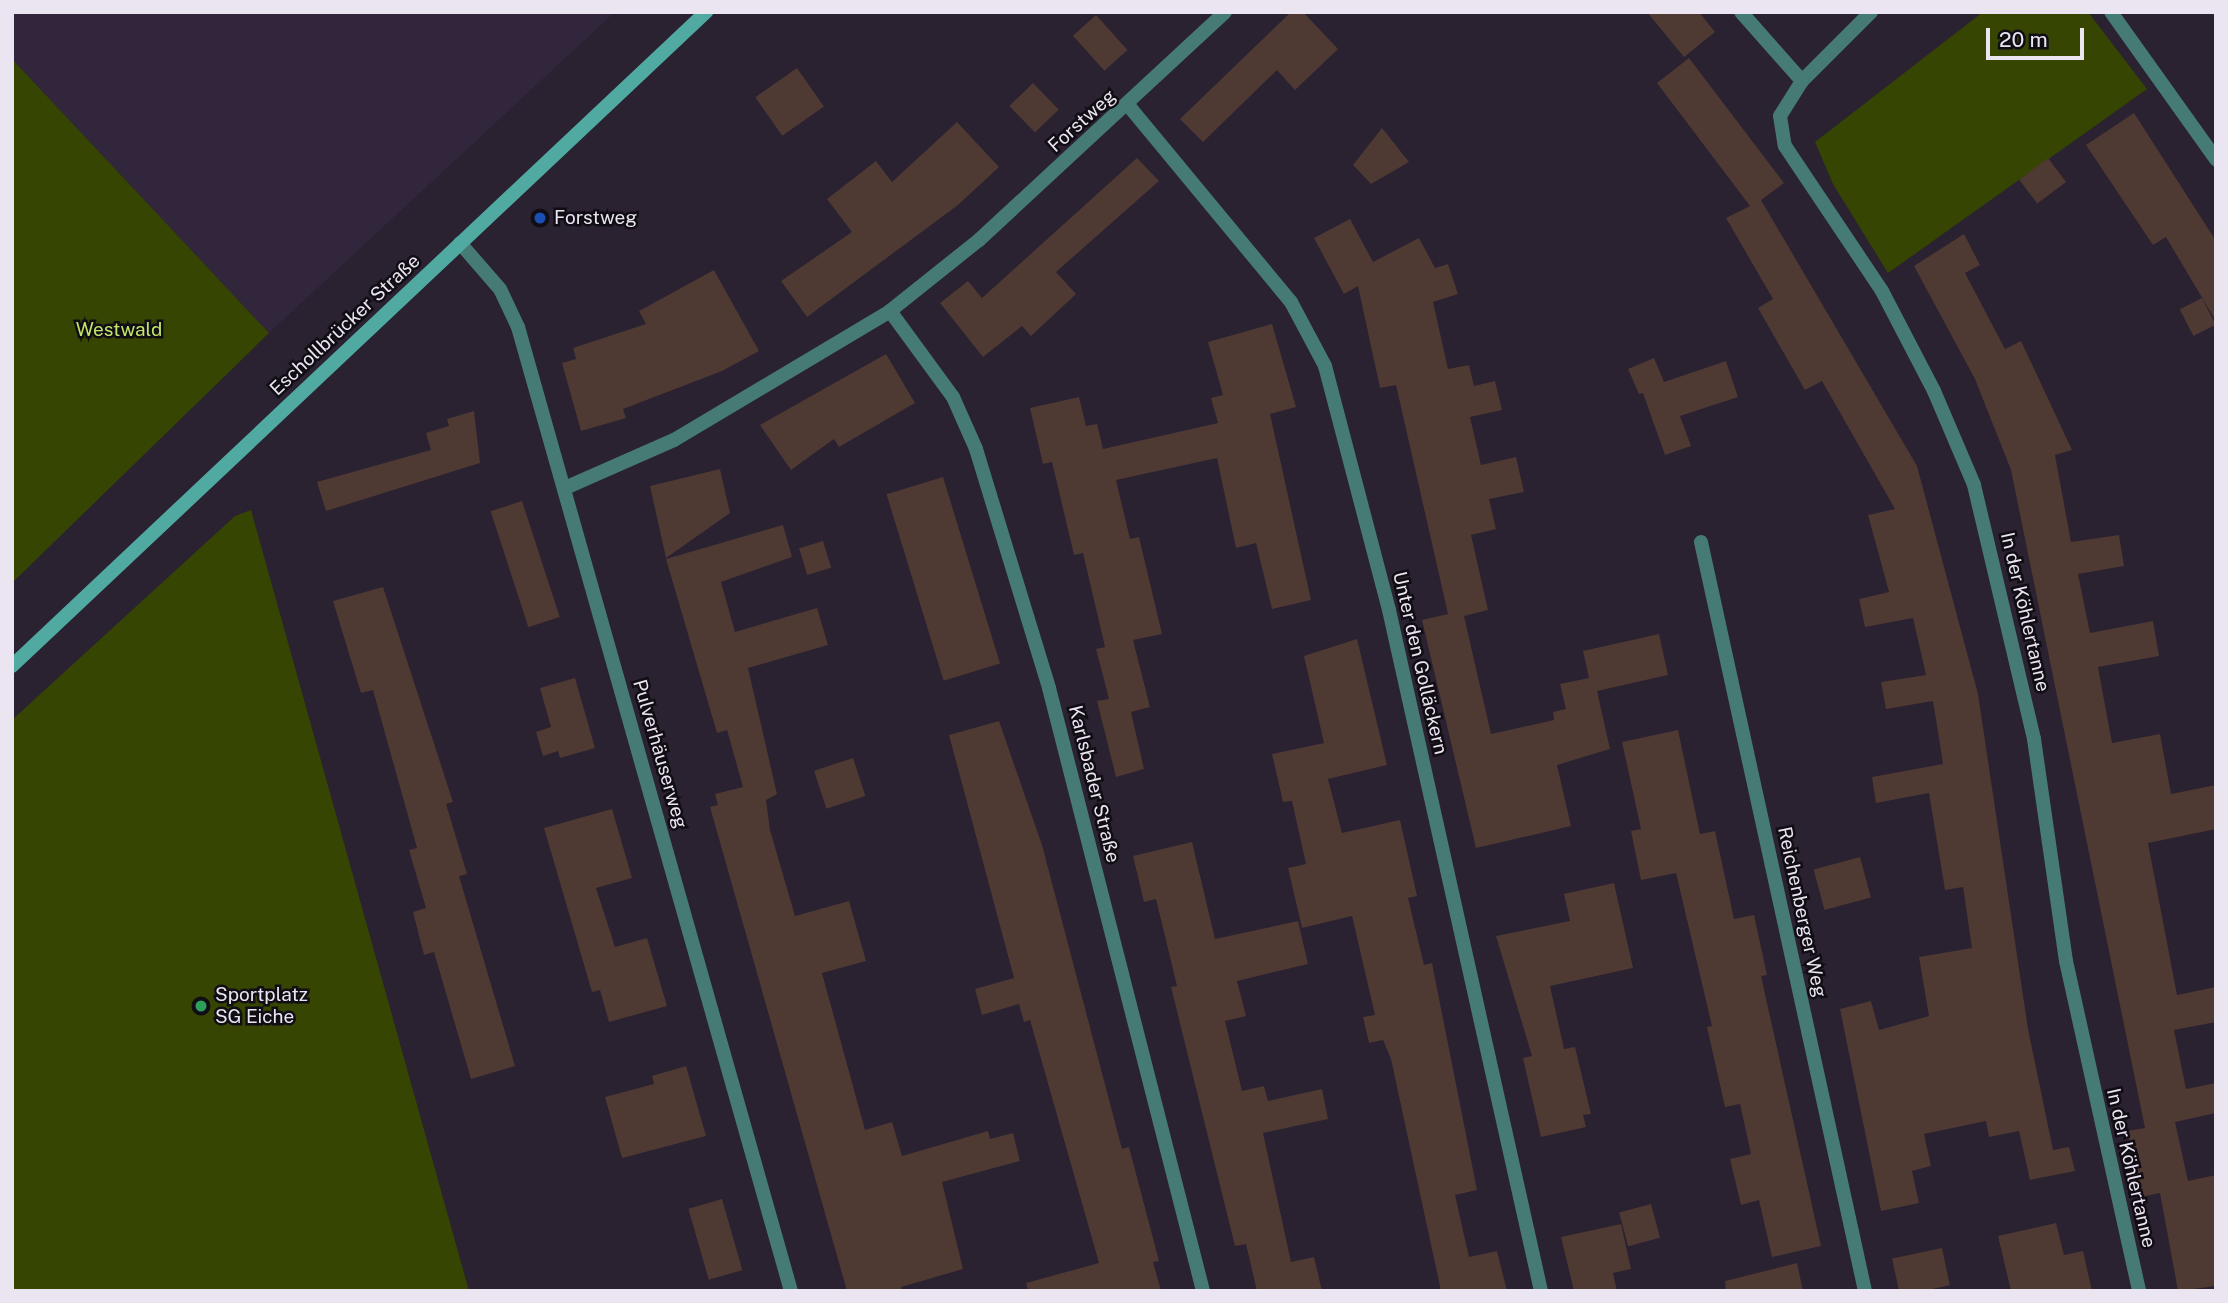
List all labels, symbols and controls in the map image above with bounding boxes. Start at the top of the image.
scale bar [1990,14,2088,58]
text: 20 m [1999,27,2048,52]
street label: Forstweg [1044,85,1120,157]
place label: Forstweg [554,207,637,229]
marker: Forstweg [532,210,548,226]
street label: Eschollbrücker Straße [265,250,425,400]
park label: Westwald [76,319,162,341]
street label: In der Köhlertanne [1996,530,2054,694]
street label: Unter den Golläckern [1388,569,1452,757]
street label: Pulverhäuserweg [628,677,692,831]
street label: Karlsbader Straße [1063,703,1125,865]
street label: Reichenberger Weg [1773,824,1831,1000]
place label: Sportplatz SG Eiche [215,984,308,1028]
marker: Sportplatz SG Eiche [193,998,209,1014]
street label: In der Köhlertanne [2102,1086,2160,1250]

